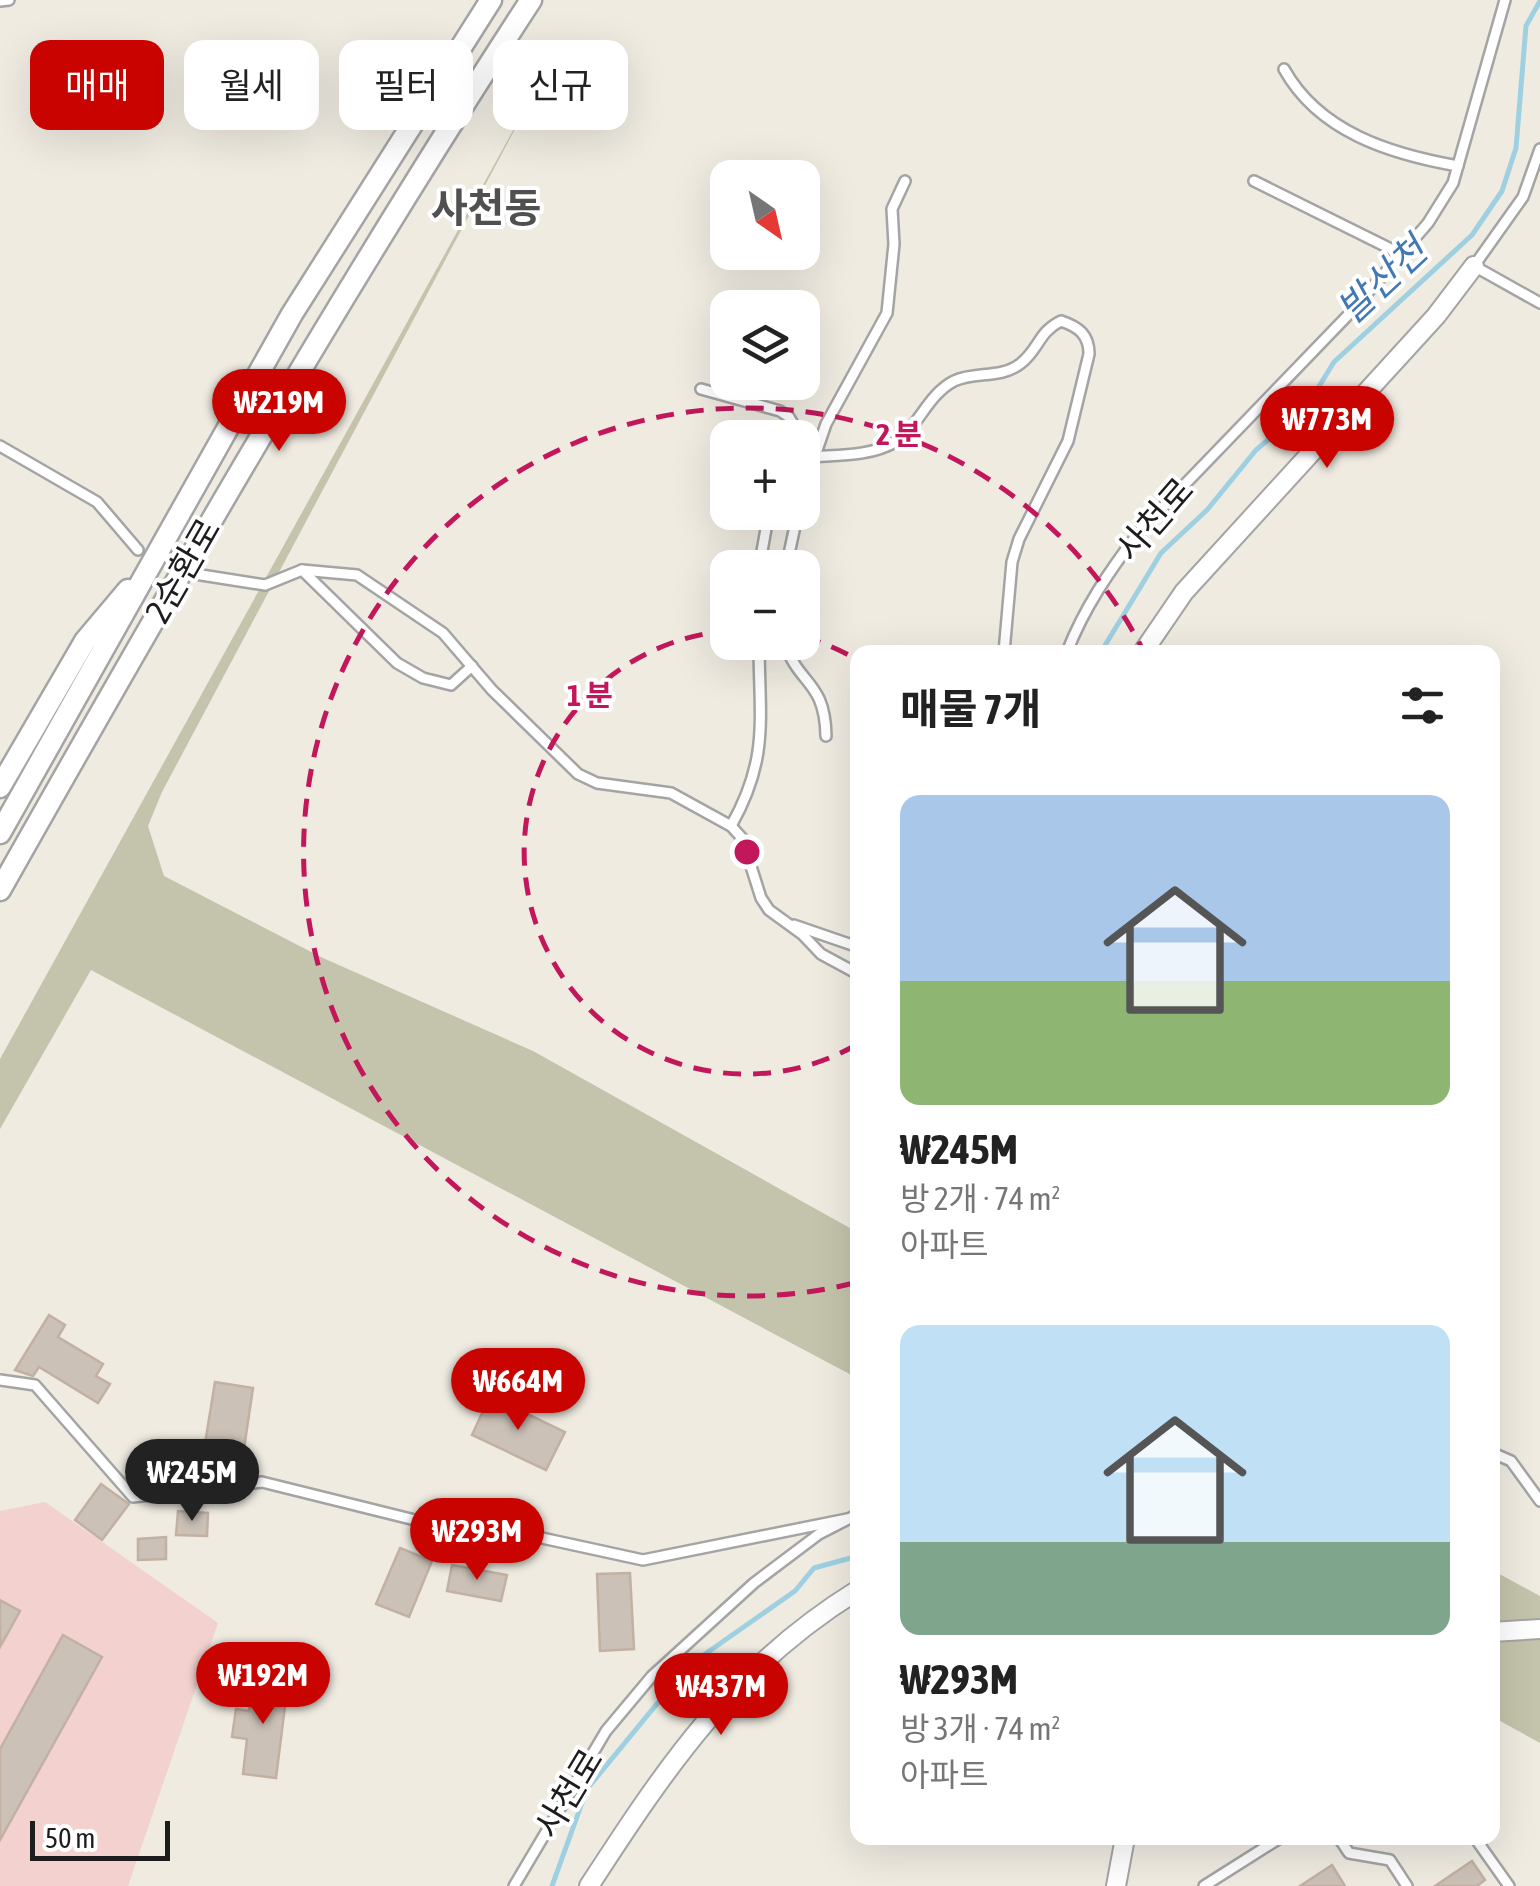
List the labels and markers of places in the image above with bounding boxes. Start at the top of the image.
pin: ₩219M [209,369,349,454]
pin: ₩773M [1257,386,1397,471]
centre of rings [729,834,765,870]
pin: ₩664M [448,1348,588,1433]
pin: ₩245M [122,1439,262,1524]
pin: ₩293M [407,1498,547,1583]
pin: ₩192M [193,1642,333,1727]
pin: ₩437M [651,1653,791,1738]

